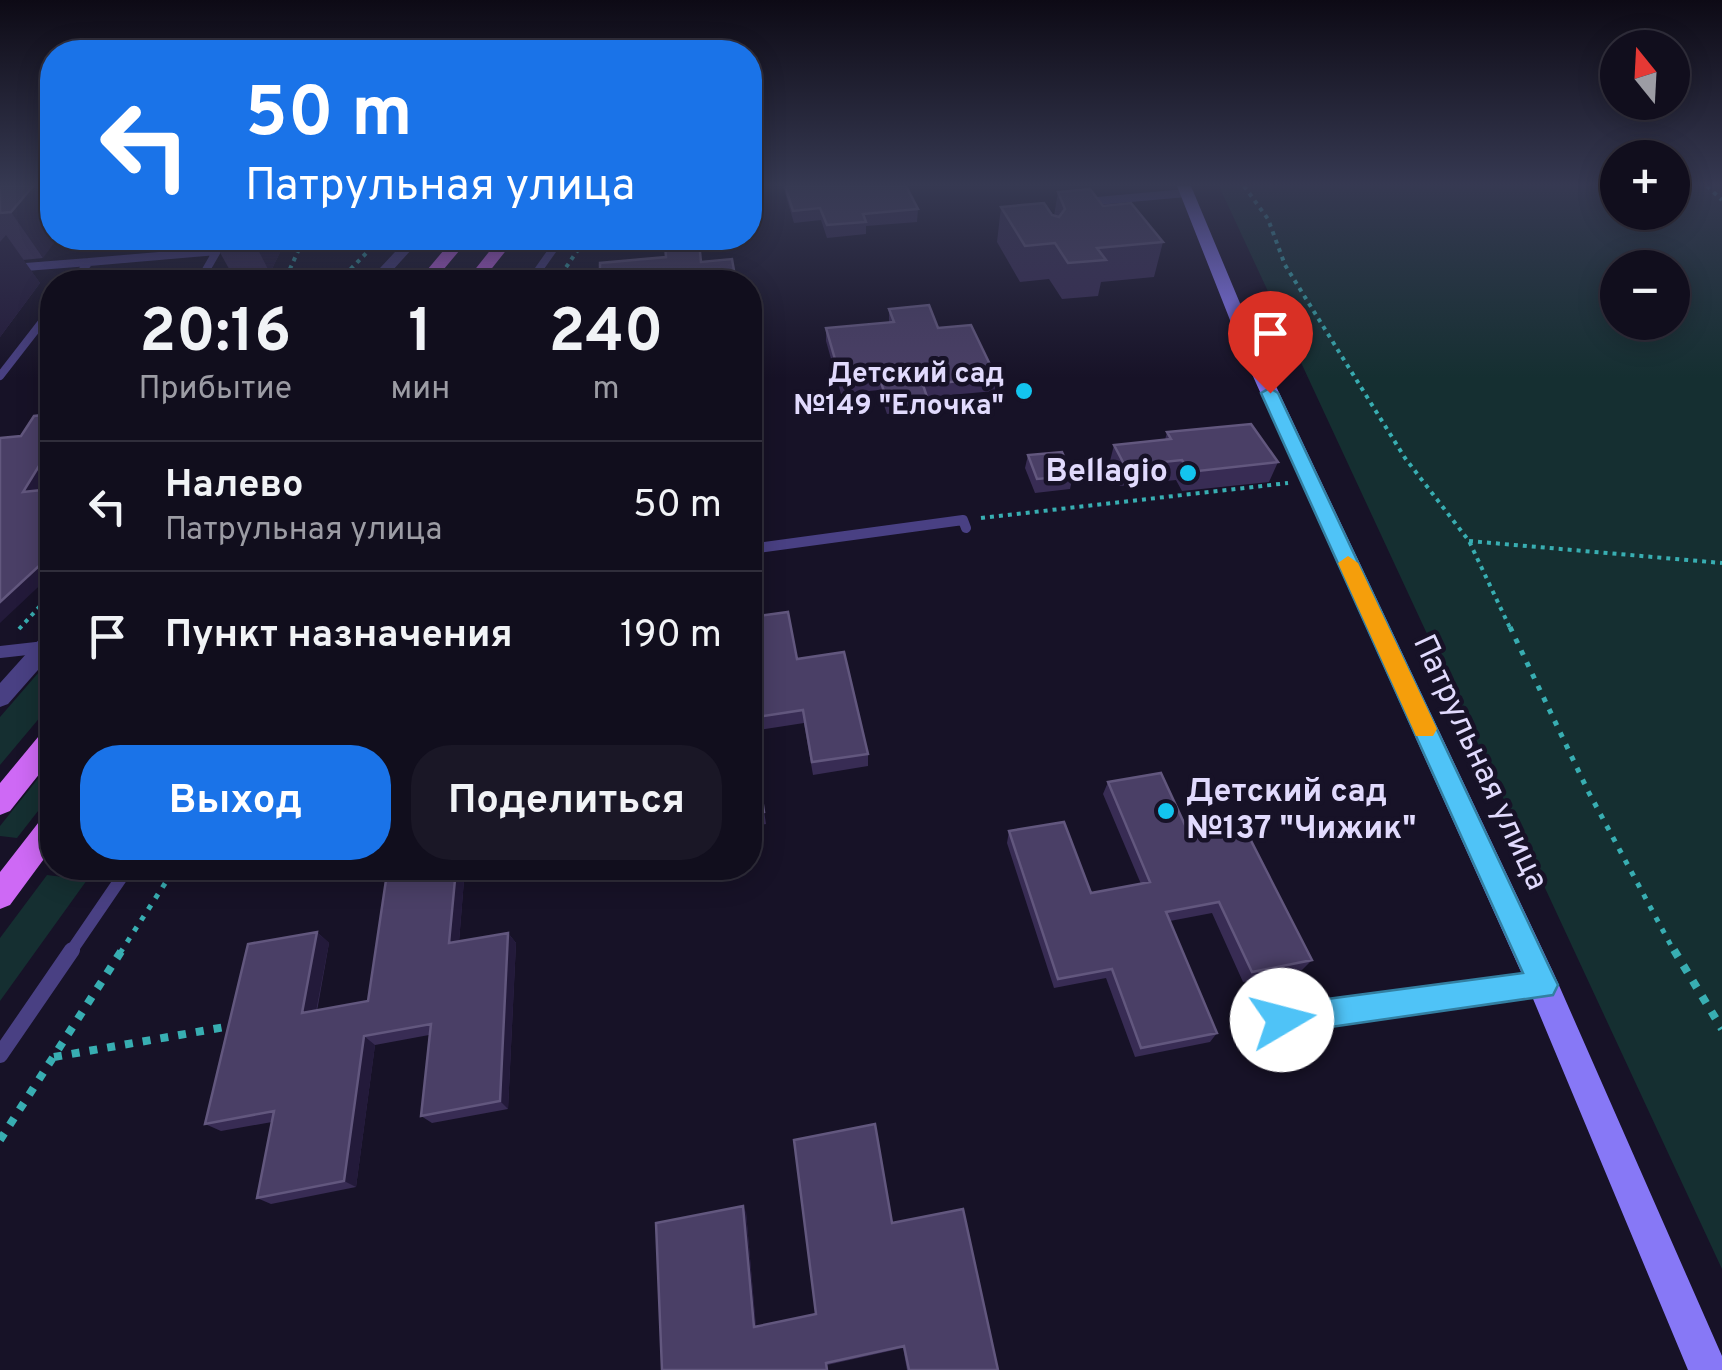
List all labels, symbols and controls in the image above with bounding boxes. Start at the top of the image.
north arrow [1600,30,1690,120]
map controls [1600,30,1690,340]
text: 50 m [245,72,412,161]
icon: left [80,80,210,210]
button: + [1600,140,1690,230]
text: Патрульная улица [245,159,635,216]
button: − [1600,250,1690,340]
pin [1228,291,1313,394]
text: 20:16 [139,297,291,373]
text: 1 [408,297,432,373]
text: 240 [549,297,663,373]
icon: arrive [1243,306,1298,361]
place label: Детский сад №149 "Елочка" [793,357,1004,425]
text: Прибытие [139,370,292,410]
text: мин [391,370,450,410]
text: m [593,370,620,410]
marker: Детский сад №149 "Елочка" [1013,380,1035,402]
place label: Bellagio [1046,453,1168,493]
text: Налево [165,462,304,511]
marker: Bellagio [1177,462,1199,484]
icon: left [80,479,135,534]
text: 50 m [633,482,722,531]
text: Патрульная улица [165,511,442,551]
icon: arrive [80,609,135,664]
text: Пункт назначения [165,612,513,661]
text: 190 m [620,612,722,661]
street label: Патрульная улица [1402,629,1556,897]
button: Выход [80,745,391,860]
button: Поделиться [411,745,722,860]
place label: Детский сад №137 "Чижик" [1186,773,1416,850]
marker: Детский сад №137 "Чижик" [1155,800,1177,822]
position arrow [1230,968,1334,1072]

